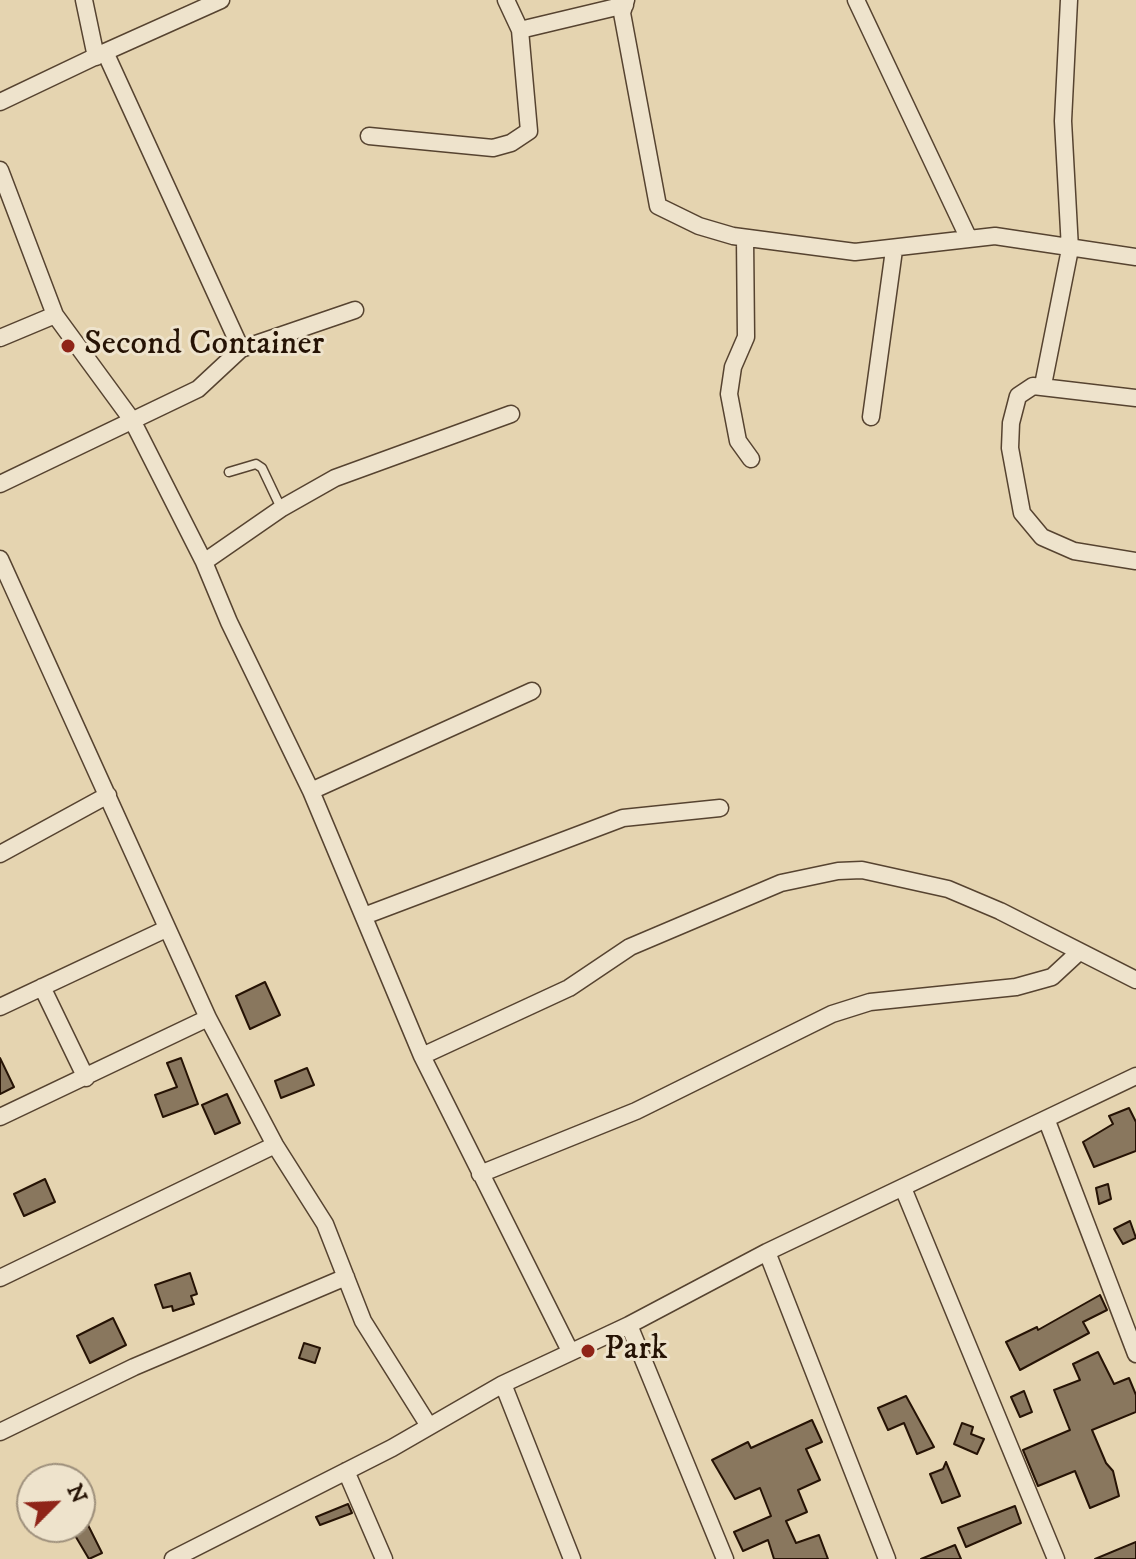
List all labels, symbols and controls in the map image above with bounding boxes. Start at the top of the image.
place label: Second Container [84,326,324,366]
marker: Second Container [59,337,77,355]
place label: Park [604,1331,668,1371]
marker: Park [579,1342,597,1360]
north arrow [16,1463,96,1543]
text: N [61,1480,93,1508]

